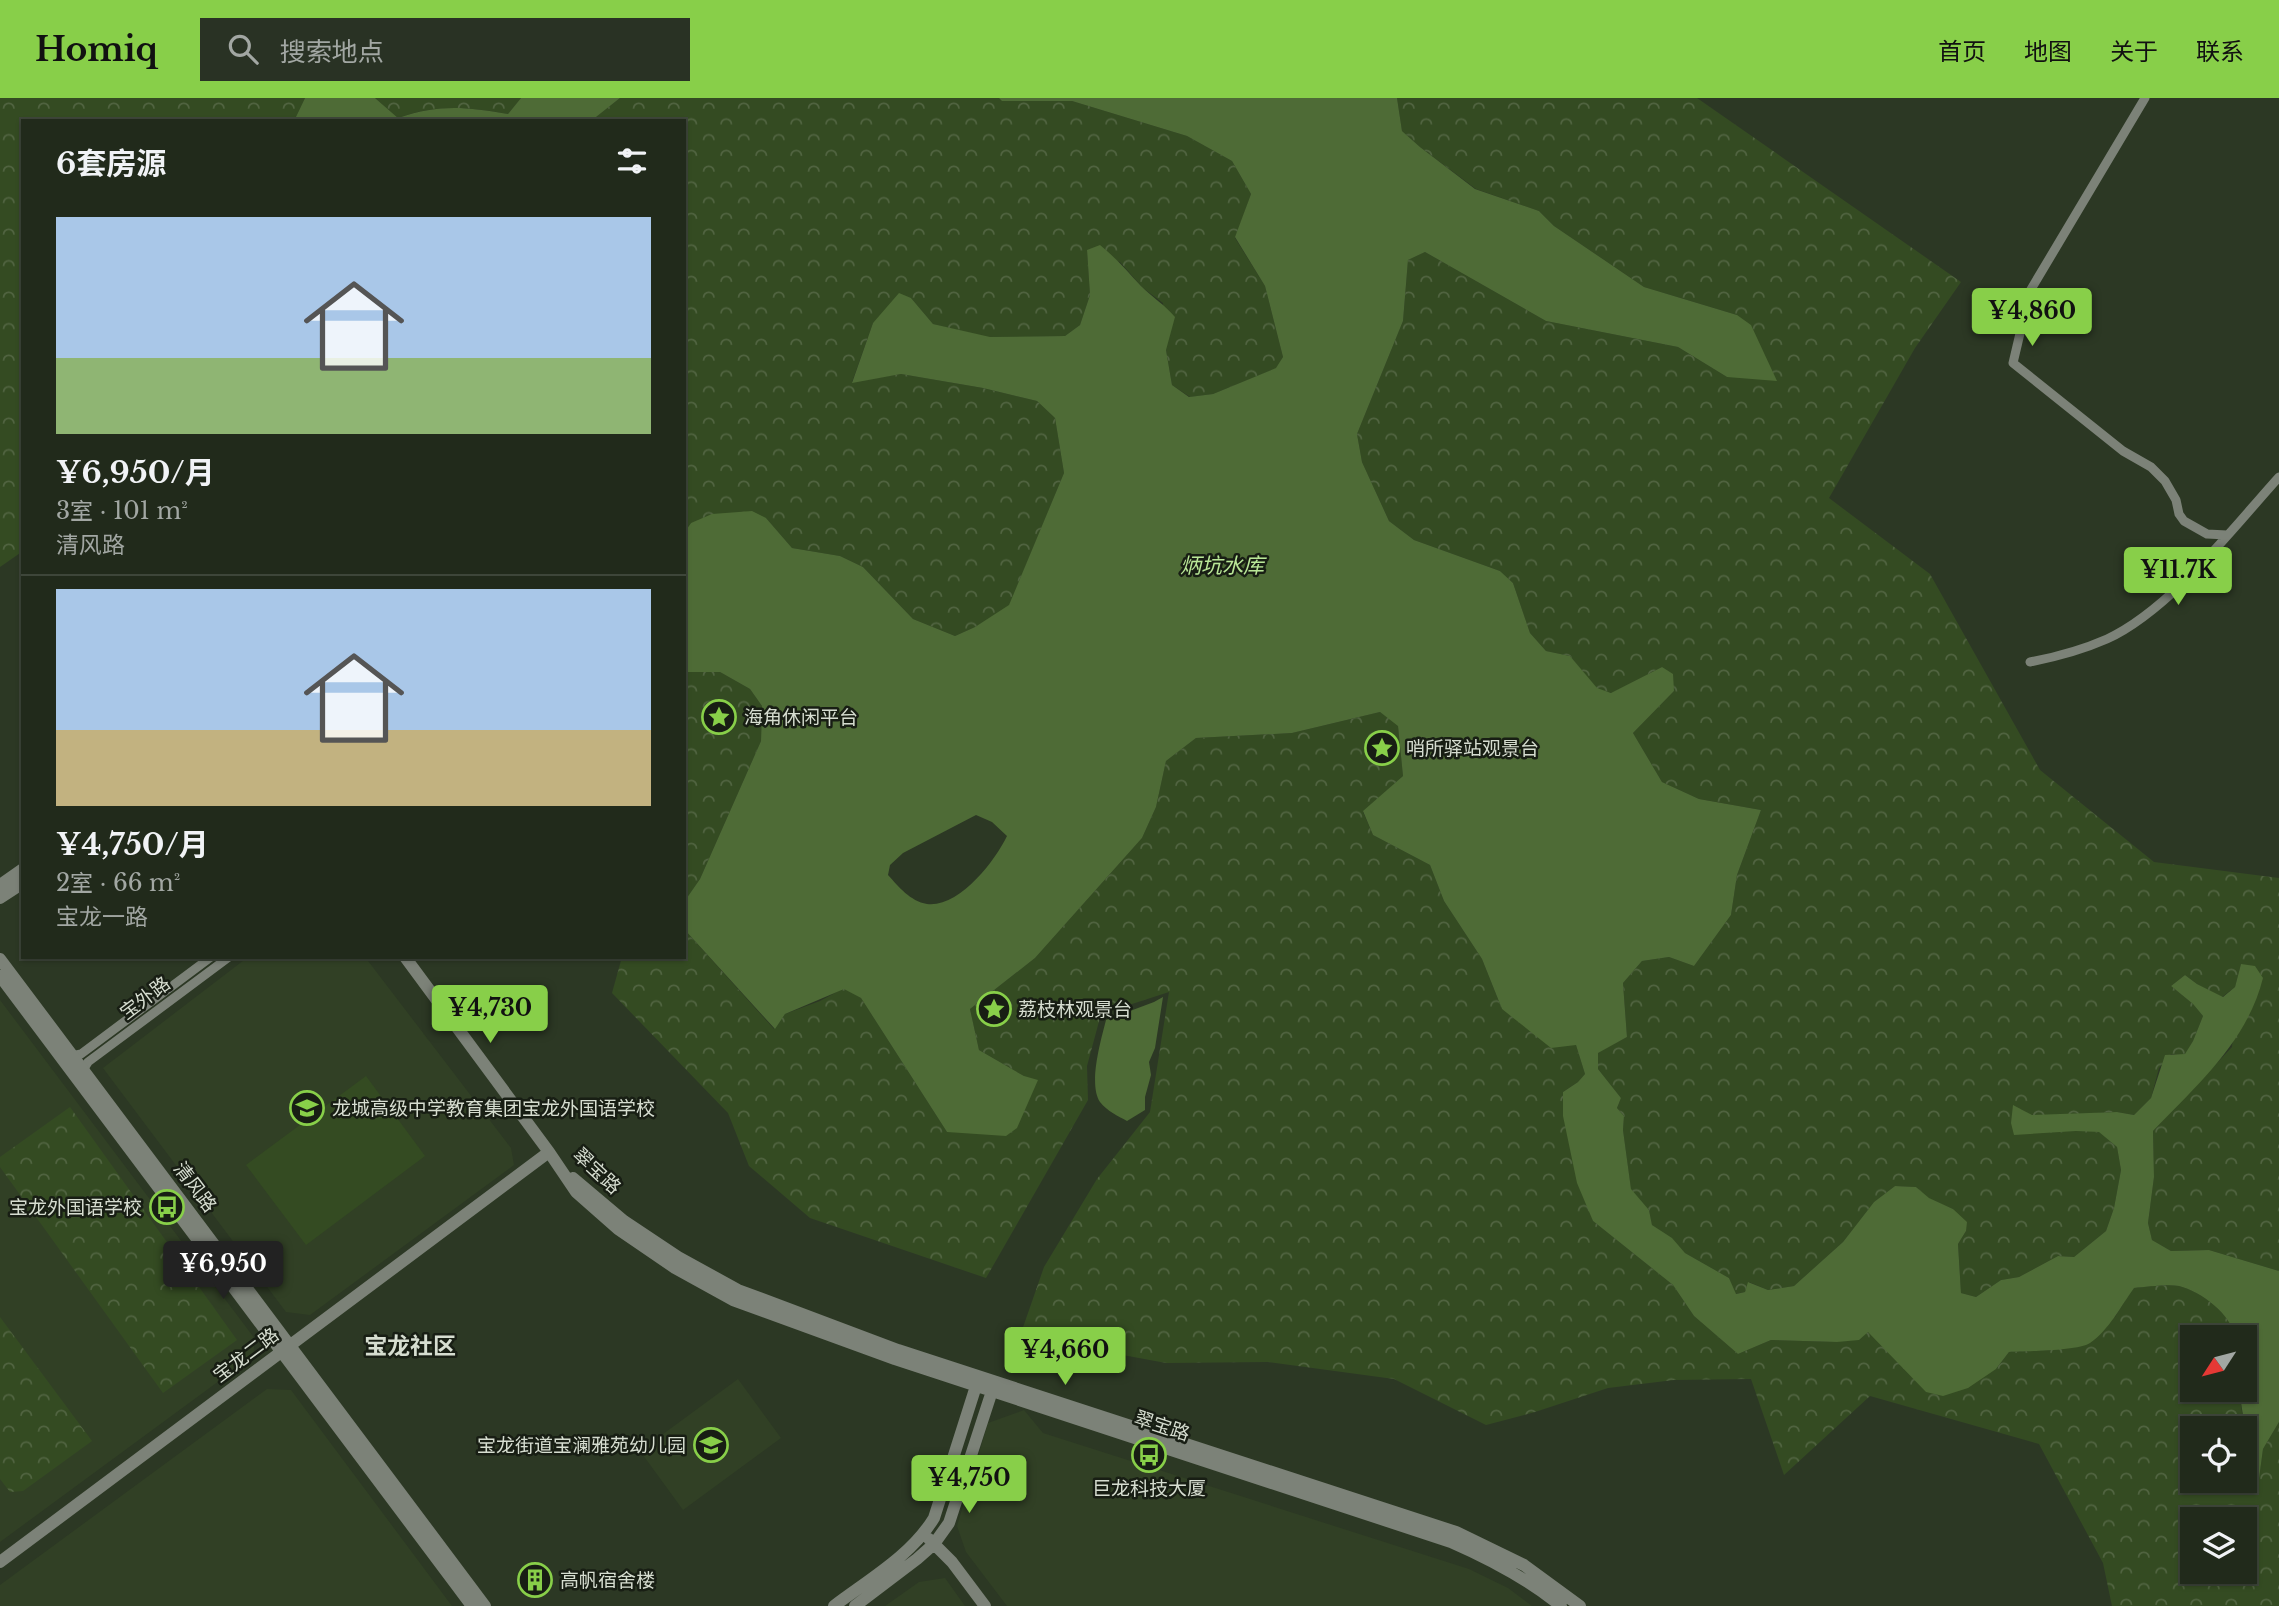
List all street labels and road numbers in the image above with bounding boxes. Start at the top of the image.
street label: 宝外路 [115,972,175,1024]
street label: 翠宝路 [568,1143,626,1199]
street label: 清风路 [169,1157,221,1217]
street label: 宝龙二路 [209,1323,283,1387]
street label: 翠宝路 [1131,1406,1193,1446]

